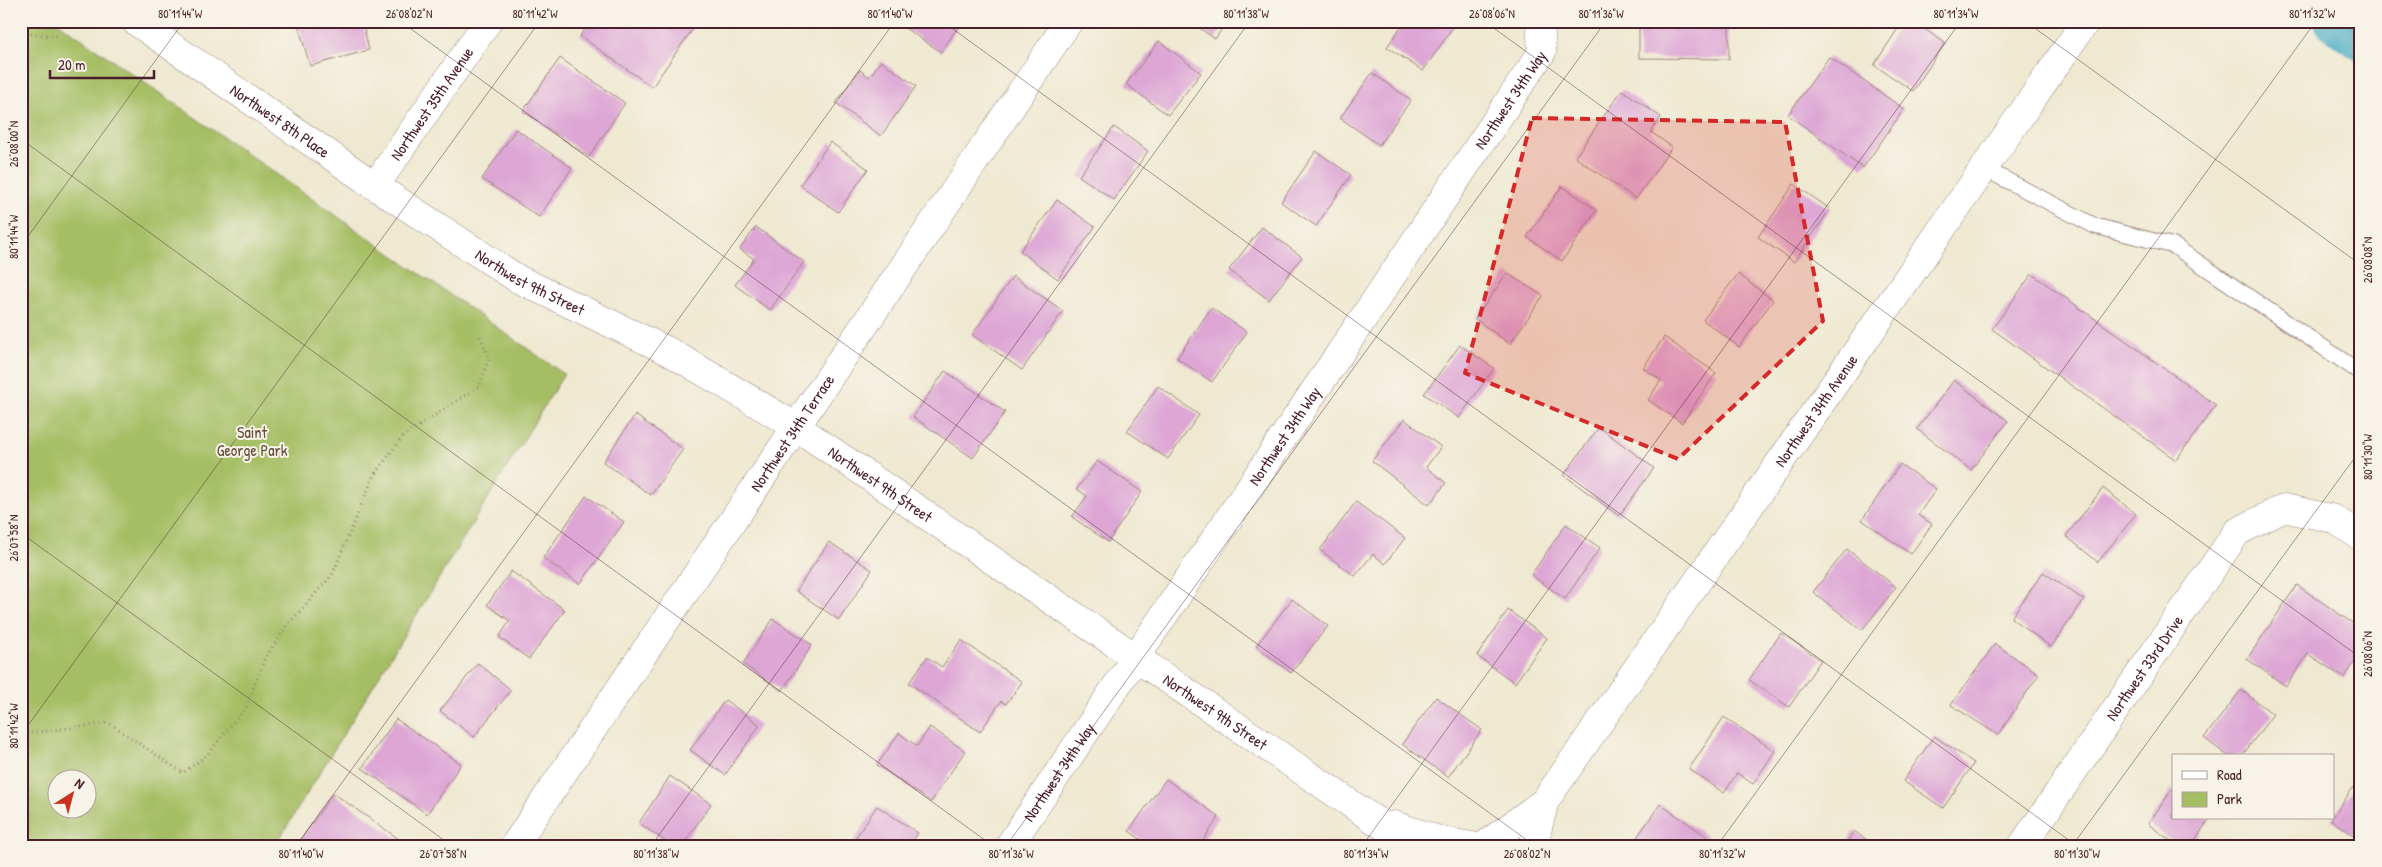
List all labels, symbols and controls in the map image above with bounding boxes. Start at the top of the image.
text: 80°11'44"W [158,5,203,22]
text: 26°08'02"N [386,5,432,22]
text: 80°11'42"W [512,5,558,22]
text: 80°11'40"W [868,5,913,22]
text: 80°11'38"W [1223,5,1269,22]
text: 26°08'06"N [1469,5,1515,22]
text: 80°11'36"W [1578,5,1624,22]
text: 80°11'34"W [1934,5,1979,22]
text: 80°11'32"W [2289,5,2336,22]
street label: Northwest 35th Avenue [385,42,479,165]
street label: Northwest 34th Way [1469,46,1551,153]
scale bar [50,48,154,80]
text: 20 m [58,54,85,75]
street label: Northwest 8th Place [226,79,335,163]
text: 26°08'00"N [5,121,22,167]
text: 80°11'44"W [5,214,22,259]
text: 26°08'08"N [2359,237,2376,283]
street label: Northwest 9th Street [471,243,589,321]
street label: Northwest 34th Avenue [1769,349,1863,471]
street label: Northwest 34th Terrace [745,369,840,496]
street label: Northwest 34th Way [1243,382,1326,490]
park label: Saint George Park [217,421,288,461]
text: 80°11'30"W [2359,433,2376,480]
street label: Northwest 9th Street [824,441,937,528]
text: 26°07'58"N [5,515,22,561]
street label: Northwest 33rd Drive [2100,610,2188,725]
text: 26°08'06"N [2359,631,2376,677]
street label: Northwest 9th Street [1159,668,1272,755]
text: 80°11'42"W [5,703,22,749]
street label: Northwest 34th Way [1018,718,1100,826]
legend [2172,754,2334,820]
text: Road [2217,764,2242,785]
north arrow [48,770,98,820]
text: N [71,773,89,793]
text: Park [2217,788,2242,809]
text: 80°11'40"W [279,845,324,862]
text: 26°07'58"N [420,845,466,862]
text: 80°11'38"W [633,845,679,862]
text: 80°11'36"W [988,845,1034,862]
text: 80°11'34"W [1344,845,1389,862]
text: 26°08'02"N [1504,845,1550,862]
text: 80°11'32"W [1699,845,1746,862]
text: 80°11'30"W [2054,845,2101,862]

